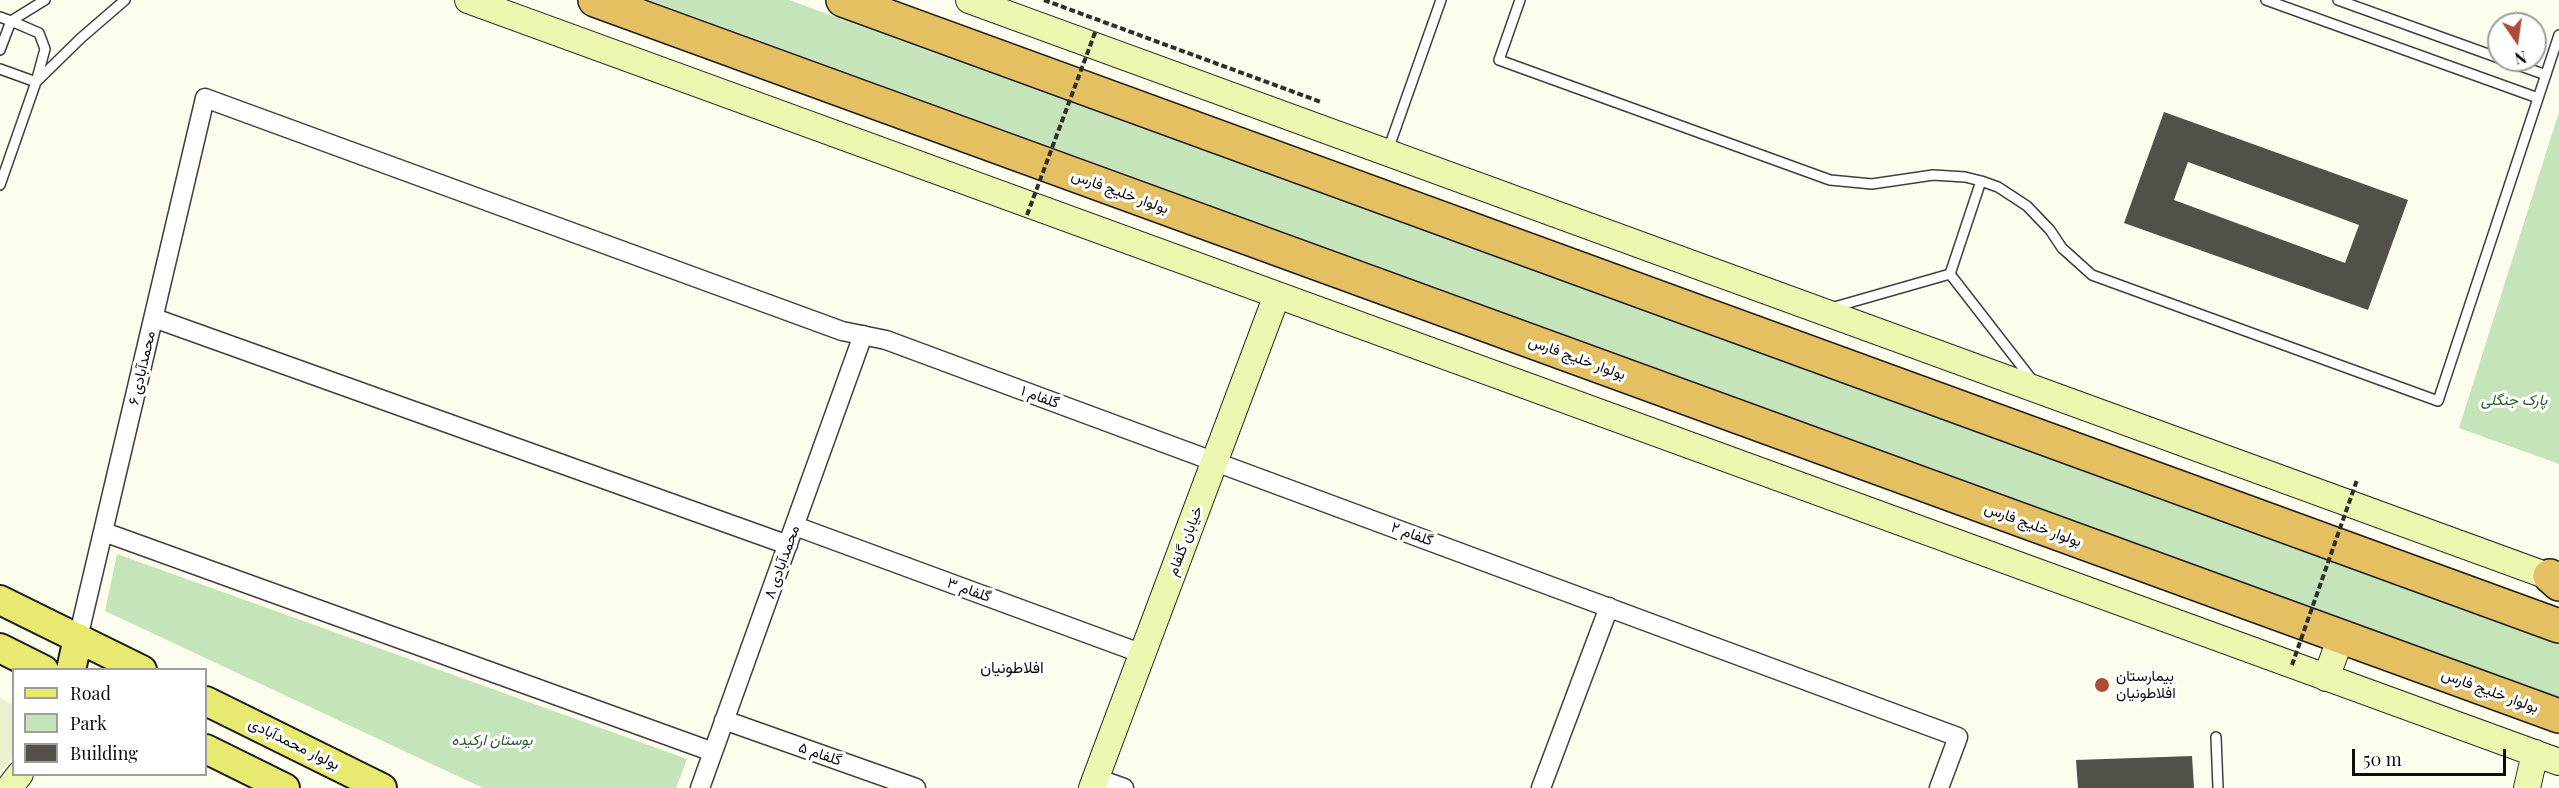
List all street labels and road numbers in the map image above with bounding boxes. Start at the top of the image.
street label: بولوار خلیج فارس [1069,166,1171,218]
street label: محمدآبادی ۶ [125,329,159,407]
street label: بولوار خلیج فارس [1526,332,1628,384]
street label: گلفام ۱ [1018,382,1062,412]
street label: بولوار خلیج فارس [1982,499,2084,551]
street label: خیابان گلفام [1163,504,1207,578]
street label: گلفام ۲ [1389,518,1435,550]
street label: محمدآبادی ۸ [760,523,804,601]
street label: گلفام ۳ [945,574,993,606]
street label: بولوار خلیج فارس [2439,665,2541,717]
street label: بولوار محمدآبادی [246,714,342,774]
street label: گلفام ۵ [796,738,844,770]

